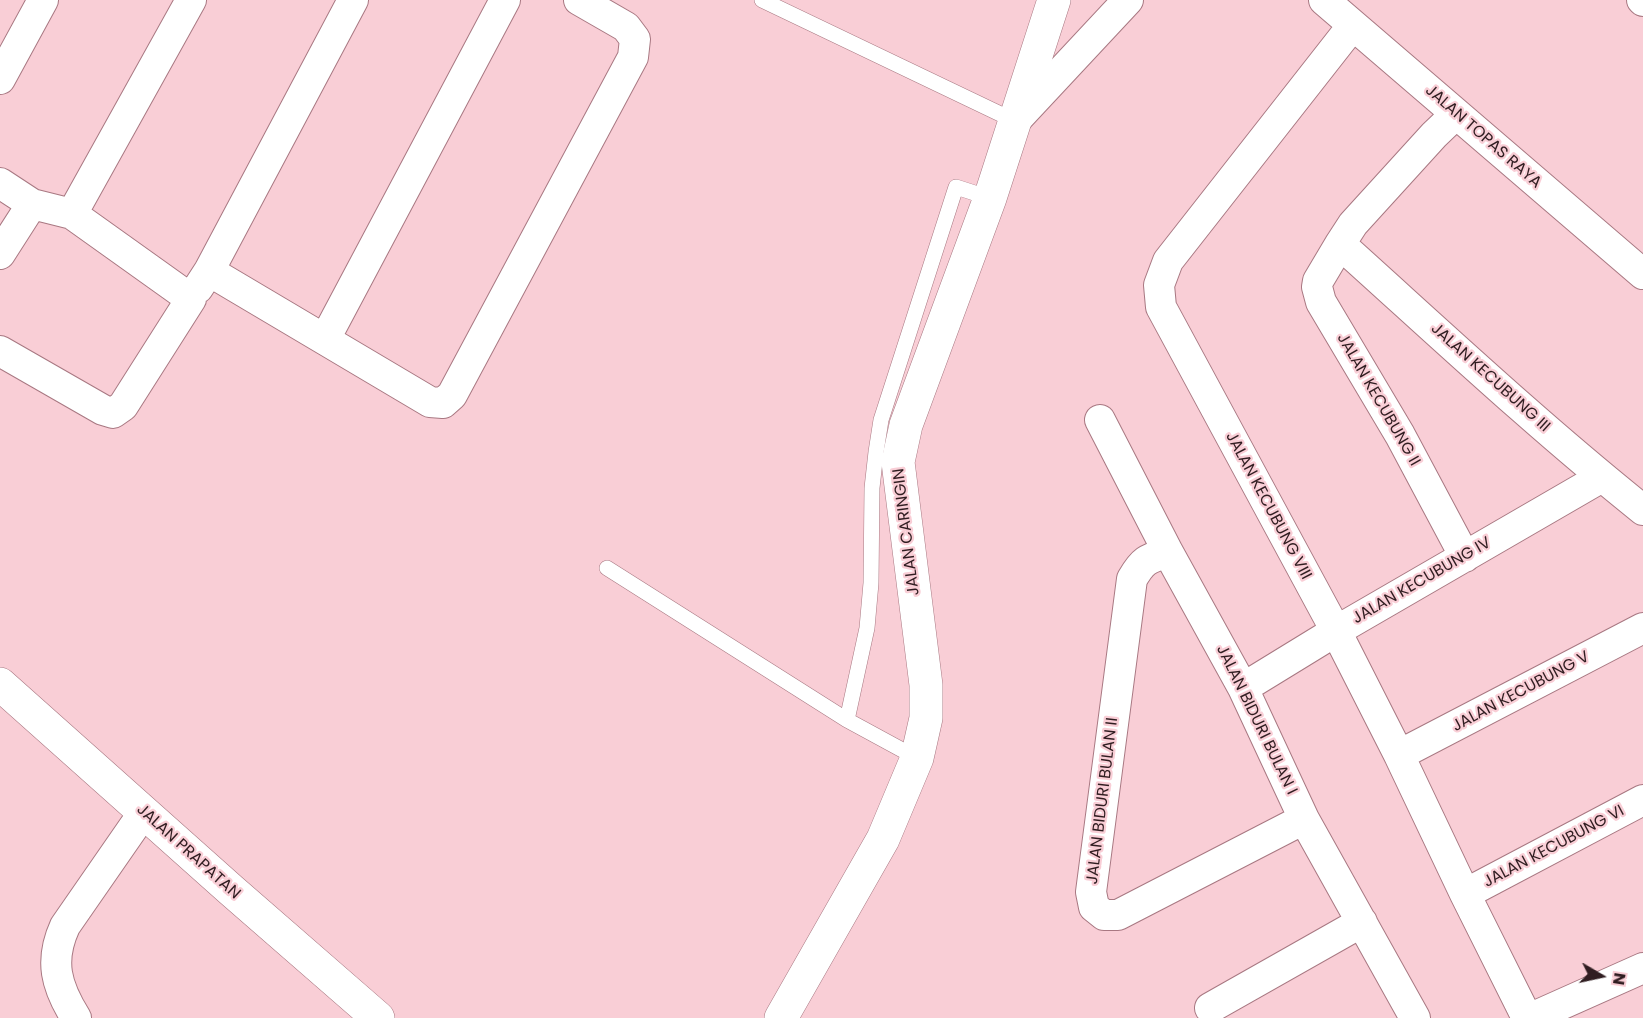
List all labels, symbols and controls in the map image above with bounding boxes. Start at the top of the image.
street label: JALAN TOPAS RAYA [1421,81,1545,193]
street label: JALAN KECUBUNG III [1426,319,1554,437]
street label: JALAN KECUBUNG II [1332,330,1424,470]
street label: JALAN KECUBUNG VIII [1221,429,1315,583]
street label: JALAN CARINGIN [890,467,924,597]
street label: JALAN KECUBUNG IV [1349,533,1495,629]
street label: JALAN BIDURI BULAN I [1211,642,1301,798]
street label: JALAN KECUBUNG V [1449,648,1593,736]
street label: JALAN BIDURI BULAN II [1083,716,1123,886]
street label: JALAN PRAPATAN [132,800,244,904]
street label: JALAN KECUBUNG VI [1480,802,1628,892]
north arrow [1571,946,1631,1006]
text: N [1607,971,1632,987]

